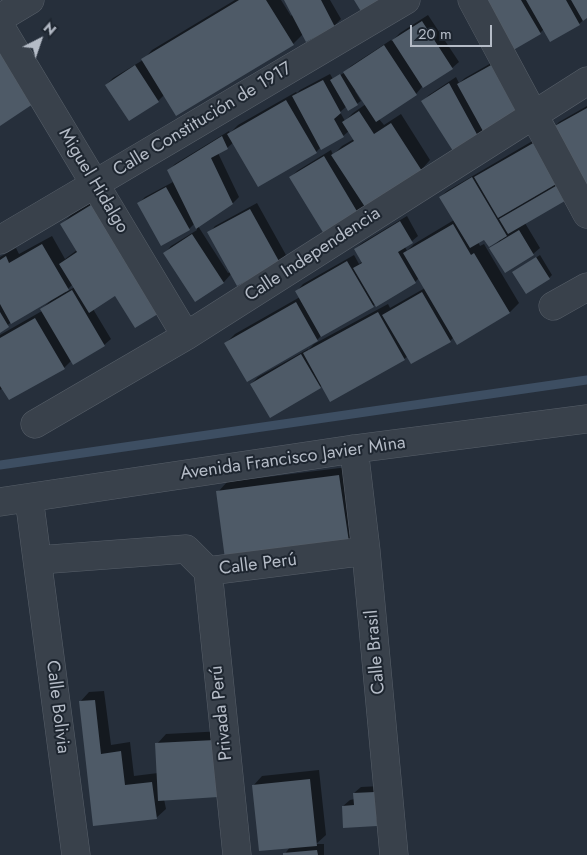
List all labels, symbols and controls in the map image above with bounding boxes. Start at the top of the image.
north arrow [15,15,65,65]
scale bar [412,15,494,47]
text: N [39,17,61,40]
text: 20 m [418,23,452,45]
street label: Calle Constitución de 1917 [110,58,296,182]
street label: Miguel Hidalgo [53,125,133,237]
street label: Calle Independencia [241,203,385,307]
street label: Avenida Francisco Javier Mina [179,432,407,486]
street label: Calle Perú [218,550,298,580]
street label: Calle Brasil [362,609,390,695]
street label: Calle Bolivia [41,659,73,755]
street label: Privada Perú [206,664,238,762]

